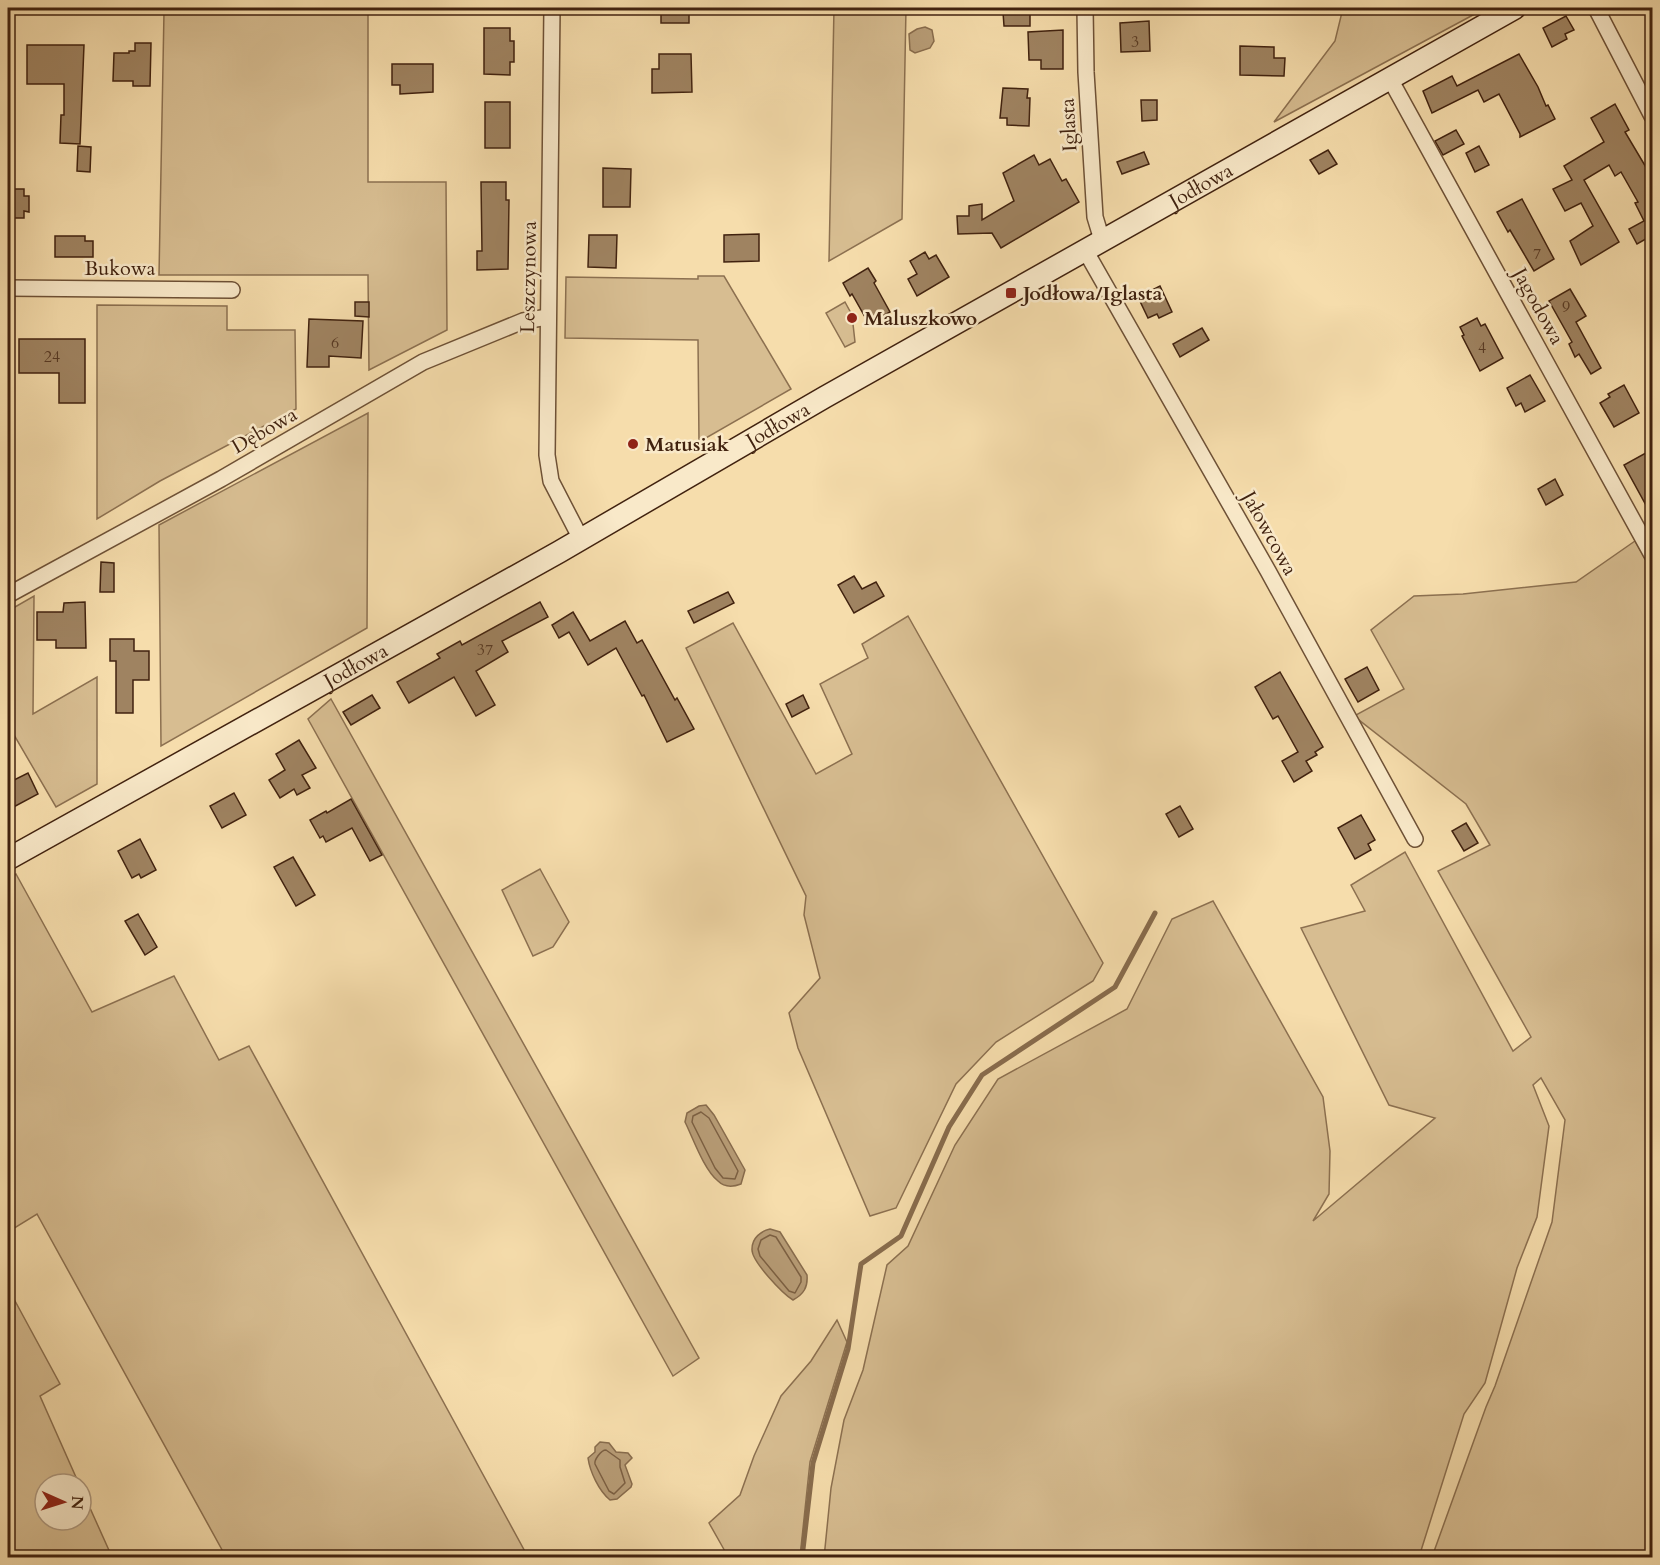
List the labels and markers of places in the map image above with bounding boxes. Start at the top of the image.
place label: Jodłowa/Iglasta [1020,280,1162,307]
marker: Jodłowa/Iglasta [1004,286,1018,300]
place label: Maluszkowo [864,305,977,332]
marker: Maluszkowo [845,311,859,325]
place label: Matusiak [645,431,730,458]
marker: Matusiak [626,437,640,451]

